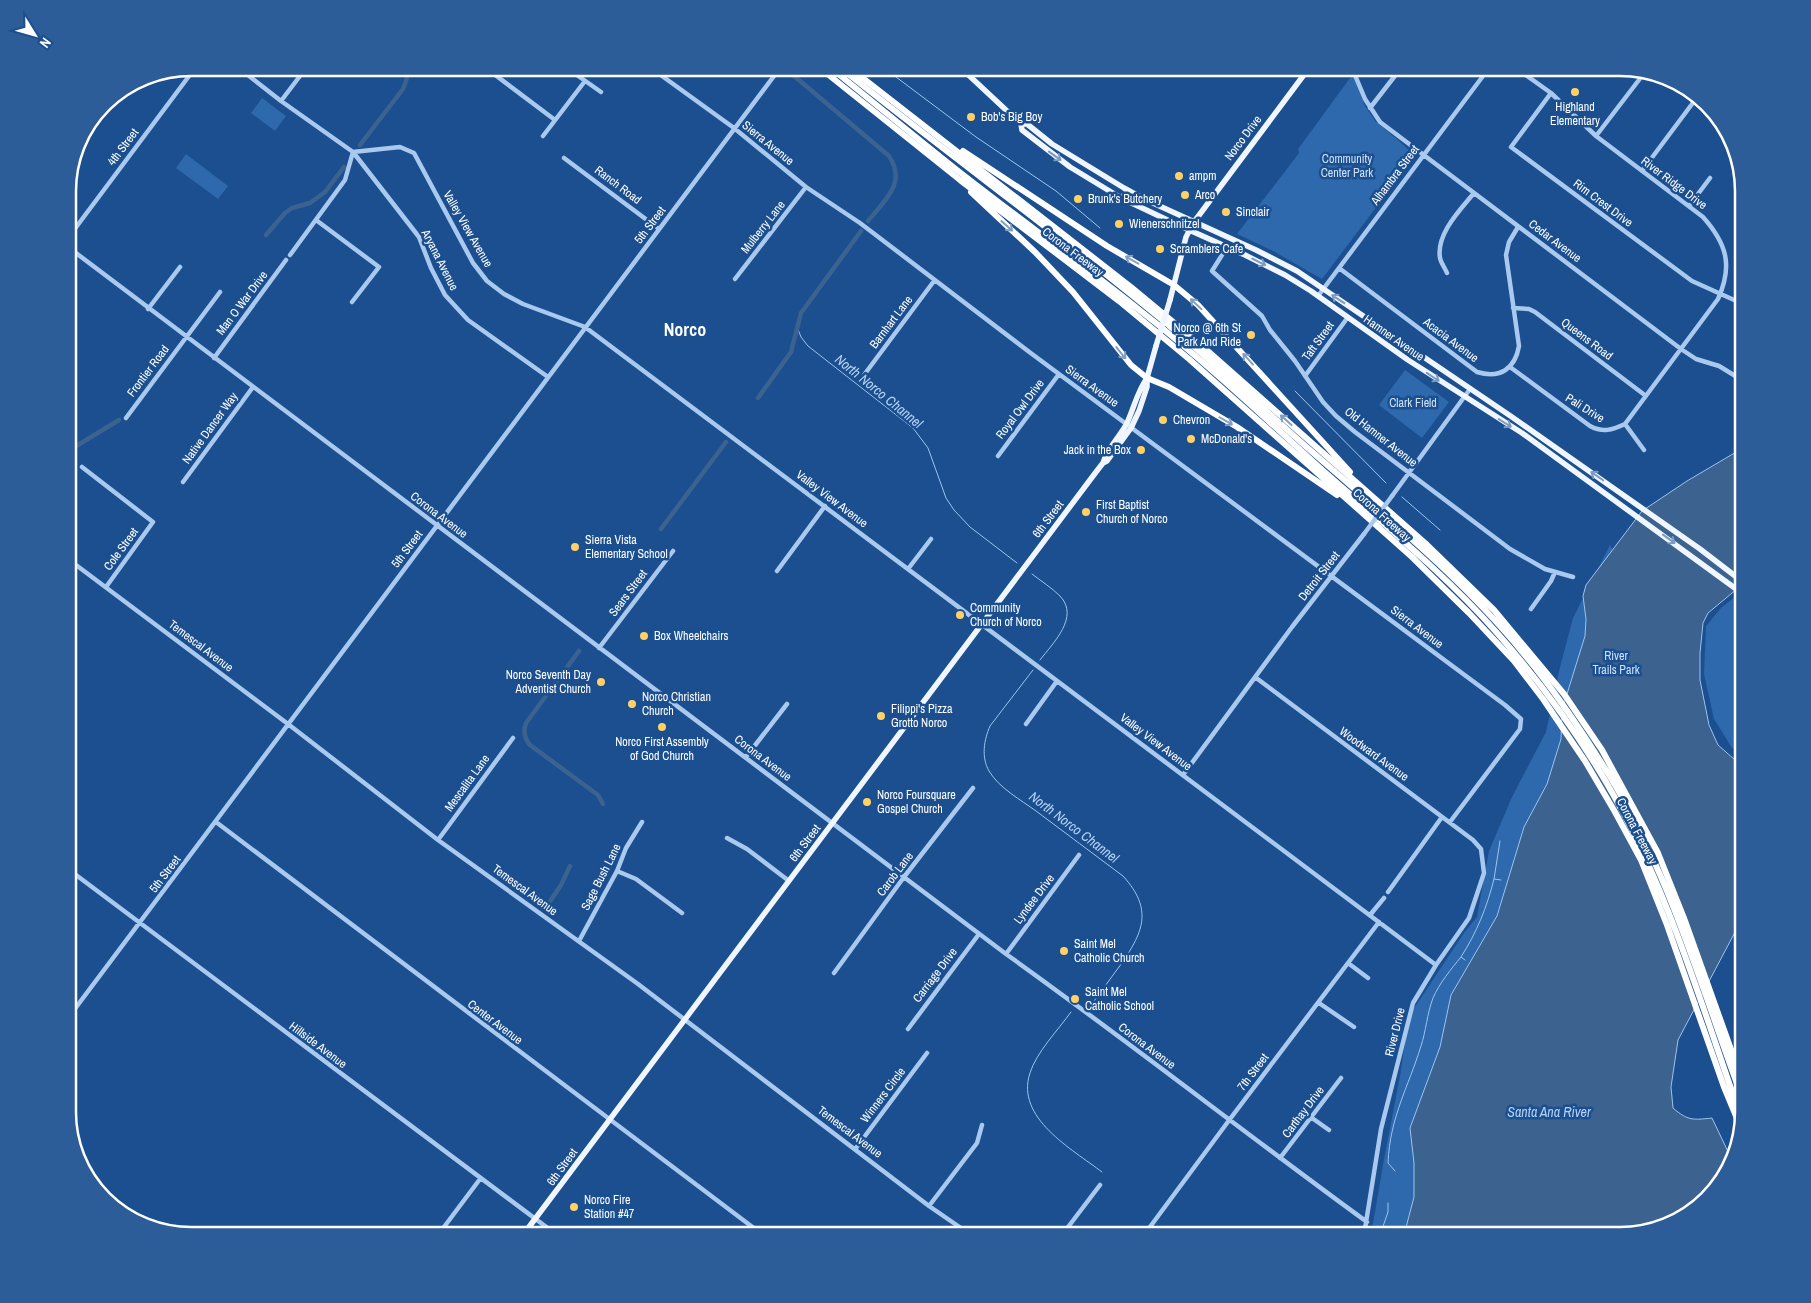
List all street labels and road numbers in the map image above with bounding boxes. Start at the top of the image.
street label: Norco Drive [1221,112,1265,164]
street label: Sierra Avenue [739,117,797,169]
street label: 4th Street [104,125,142,169]
street label: Alhambra Street [1367,142,1423,209]
street label: River Ridge Drive [1638,153,1710,213]
street label: Ranch Road [591,162,645,208]
street label: Rim Crest Drive [1570,175,1636,231]
street label: Valley View Avenue [440,188,496,270]
street label: Mulberry Lane [737,197,789,257]
street label: 5th Street [631,203,669,247]
street label: Cedar Avenue [1525,216,1585,266]
street label: Corona Freeway [1039,224,1107,280]
street label: Aryana Avenue [417,226,462,293]
street label: Man O War Drive [213,268,271,338]
street label: Barnhart Lane [866,292,916,352]
street label: Hamner Avenue [1361,311,1427,365]
street label: Acacia Avenue [1419,313,1482,366]
street label: Queens Road [1558,314,1616,364]
street label: Taft Street [1298,318,1338,364]
street label: Frontier Road [123,342,173,400]
street label: Sierra Avenue [1062,361,1122,411]
street label: Royal Owl Drive [992,376,1048,442]
street label: Native Dancer Way [179,389,241,467]
street label: Pali Drive [1562,390,1608,426]
street label: Old Hamner Avenue [1341,403,1421,471]
street label: Valley View Avenue [793,467,871,531]
street label: Corona Freeway [1350,485,1414,545]
street label: Corona Avenue [407,488,471,542]
street label: 6th Street [1029,497,1067,541]
street label: Cole Street [100,524,142,574]
street label: 5th Street [388,527,426,571]
street label: Detroit Street [1295,548,1343,604]
street label: Sears Street [605,566,651,620]
street label: Sierra Avenue [1387,602,1447,652]
street label: Temescal Avenue [165,616,237,676]
street label: Valley View Avenue [1117,710,1195,774]
street label: Woodward Avenue [1336,723,1412,785]
street label: Corona Avenue [731,731,795,785]
street label: Mescalita Lane [441,751,493,815]
street label: Corona Freeway [1613,795,1661,867]
street label: 6th Street [786,821,824,865]
street label: Sage Bush Lane [577,841,625,913]
street label: Carob Lane [873,849,917,899]
street label: 5th Street [146,852,184,896]
street label: Temescal Avenue [489,861,561,919]
street label: Lyndee Drive [1010,871,1058,927]
street label: Carriage Drive [909,944,961,1006]
street label: Center Avenue [464,996,526,1048]
street label: River Drive [1381,1006,1409,1058]
street label: Hillside Avenue [286,1018,350,1072]
street label: Corona Avenue [1115,1019,1179,1073]
street label: 7th Street [1234,1050,1272,1094]
street label: Winners Circle [857,1064,909,1126]
street label: Carthay Drive [1278,1083,1328,1141]
street label: Temescal Avenue [814,1102,886,1162]
street label: 6th Street [543,1145,581,1189]

